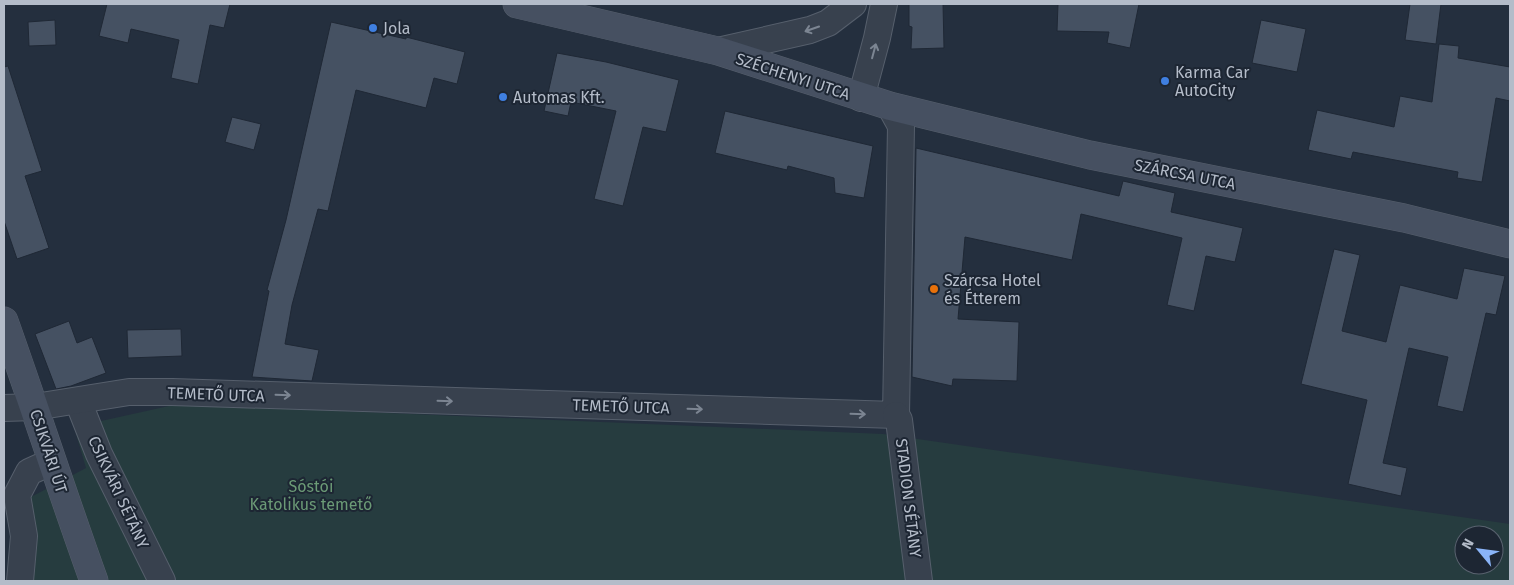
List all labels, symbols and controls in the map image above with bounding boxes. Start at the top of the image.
place label: Jola [383,19,411,38]
marker: Jola [367,22,379,34]
one-way arrow [805,25,820,34]
one-way arrow [870,44,879,60]
street label: SZÉCHENYI UTCA [733,48,853,104]
place label: Karma Car AutoCity [1175,63,1250,100]
marker: Karma Car AutoCity [1159,75,1171,87]
place label: Automas Kft. [513,88,605,107]
marker: Automas Kft. [497,91,509,103]
street label: SZÁRCSA UTCA [1133,154,1238,194]
place label: Szárcsa Hotel és Étterem [944,271,1041,308]
marker: Szárcsa Hotel és Étterem [928,283,940,295]
street label: TEMETŐ UTCA [167,381,266,406]
one-way arrow [275,391,291,400]
street label: TEMETŐ UTCA [572,393,671,418]
one-way arrow [437,396,453,405]
one-way arrow [686,404,703,414]
street label: CSIKVÁRI ÚT [26,407,72,496]
one-way arrow [849,409,865,419]
street label: CSIKVÁRI SÉTÁNY [84,433,154,552]
street label: STADION SÉTÁNY [892,437,926,559]
park label: Sóstói Katolikus temető [250,477,372,514]
north arrow [1454,525,1504,575]
text: N [1458,536,1478,552]

